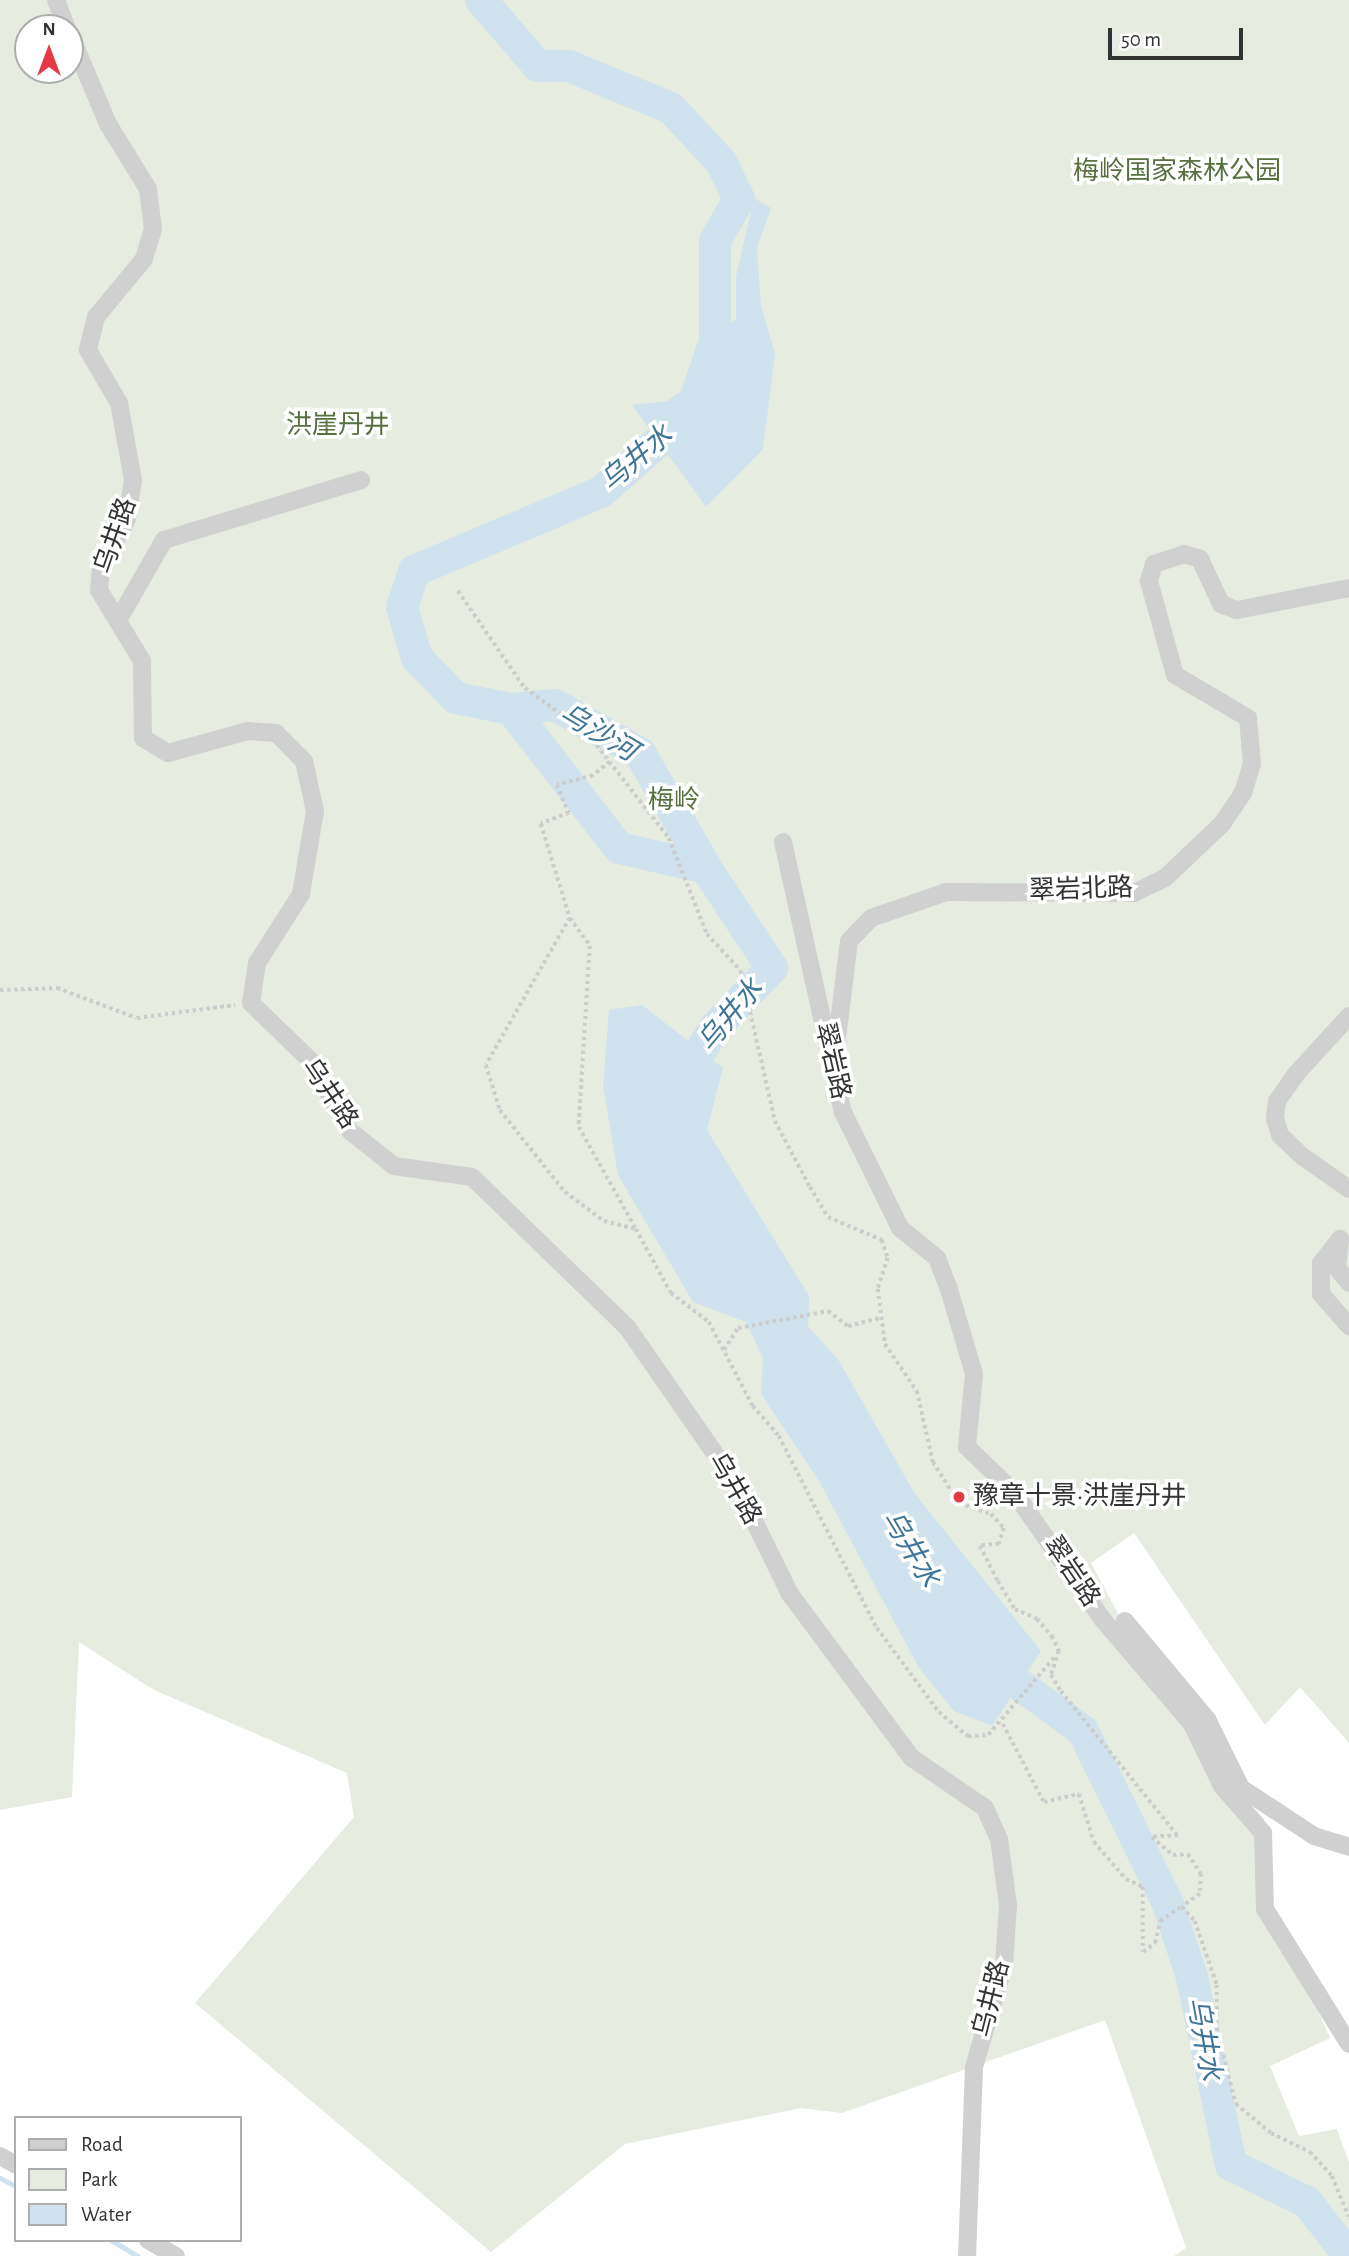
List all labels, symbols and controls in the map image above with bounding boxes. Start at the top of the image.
north arrow [14,14,84,84]
scale bar [1111,14,1246,58]
text: N [42,20,56,39]
text: 50 m [1121,29,1161,50]
park label: 梅岭国家森林公园 [1073,156,1281,188]
park label: 洪崖丹井 [286,410,390,442]
water label: 乌井水 [594,419,680,499]
street label: 乌井路 [89,494,143,578]
water label: 乌沙河 [553,697,643,769]
park label: 梅岭 [648,785,700,817]
street label: 翠岩北路 [1028,873,1134,907]
water label: 乌井水 [691,973,771,1059]
street label: 翠岩路 [808,1019,856,1103]
street label: 乌井路 [294,1053,364,1135]
street label: 乌井路 [701,1447,767,1531]
place label: 豫章十景·洪崖丹井 [973,1481,1187,1513]
marker: 豫章十景·洪崖丹井 [951,1489,967,1505]
water label: 乌井水 [874,1504,946,1594]
street label: 翠岩路 [1036,1531,1106,1613]
street label: 乌井路 [967,1957,1017,2041]
water label: 乌井水 [1179,1995,1227,2083]
legend [14,2116,242,2242]
text: Road [81,2134,123,2155]
text: Park [81,2169,117,2190]
text: Water [81,2204,131,2225]

